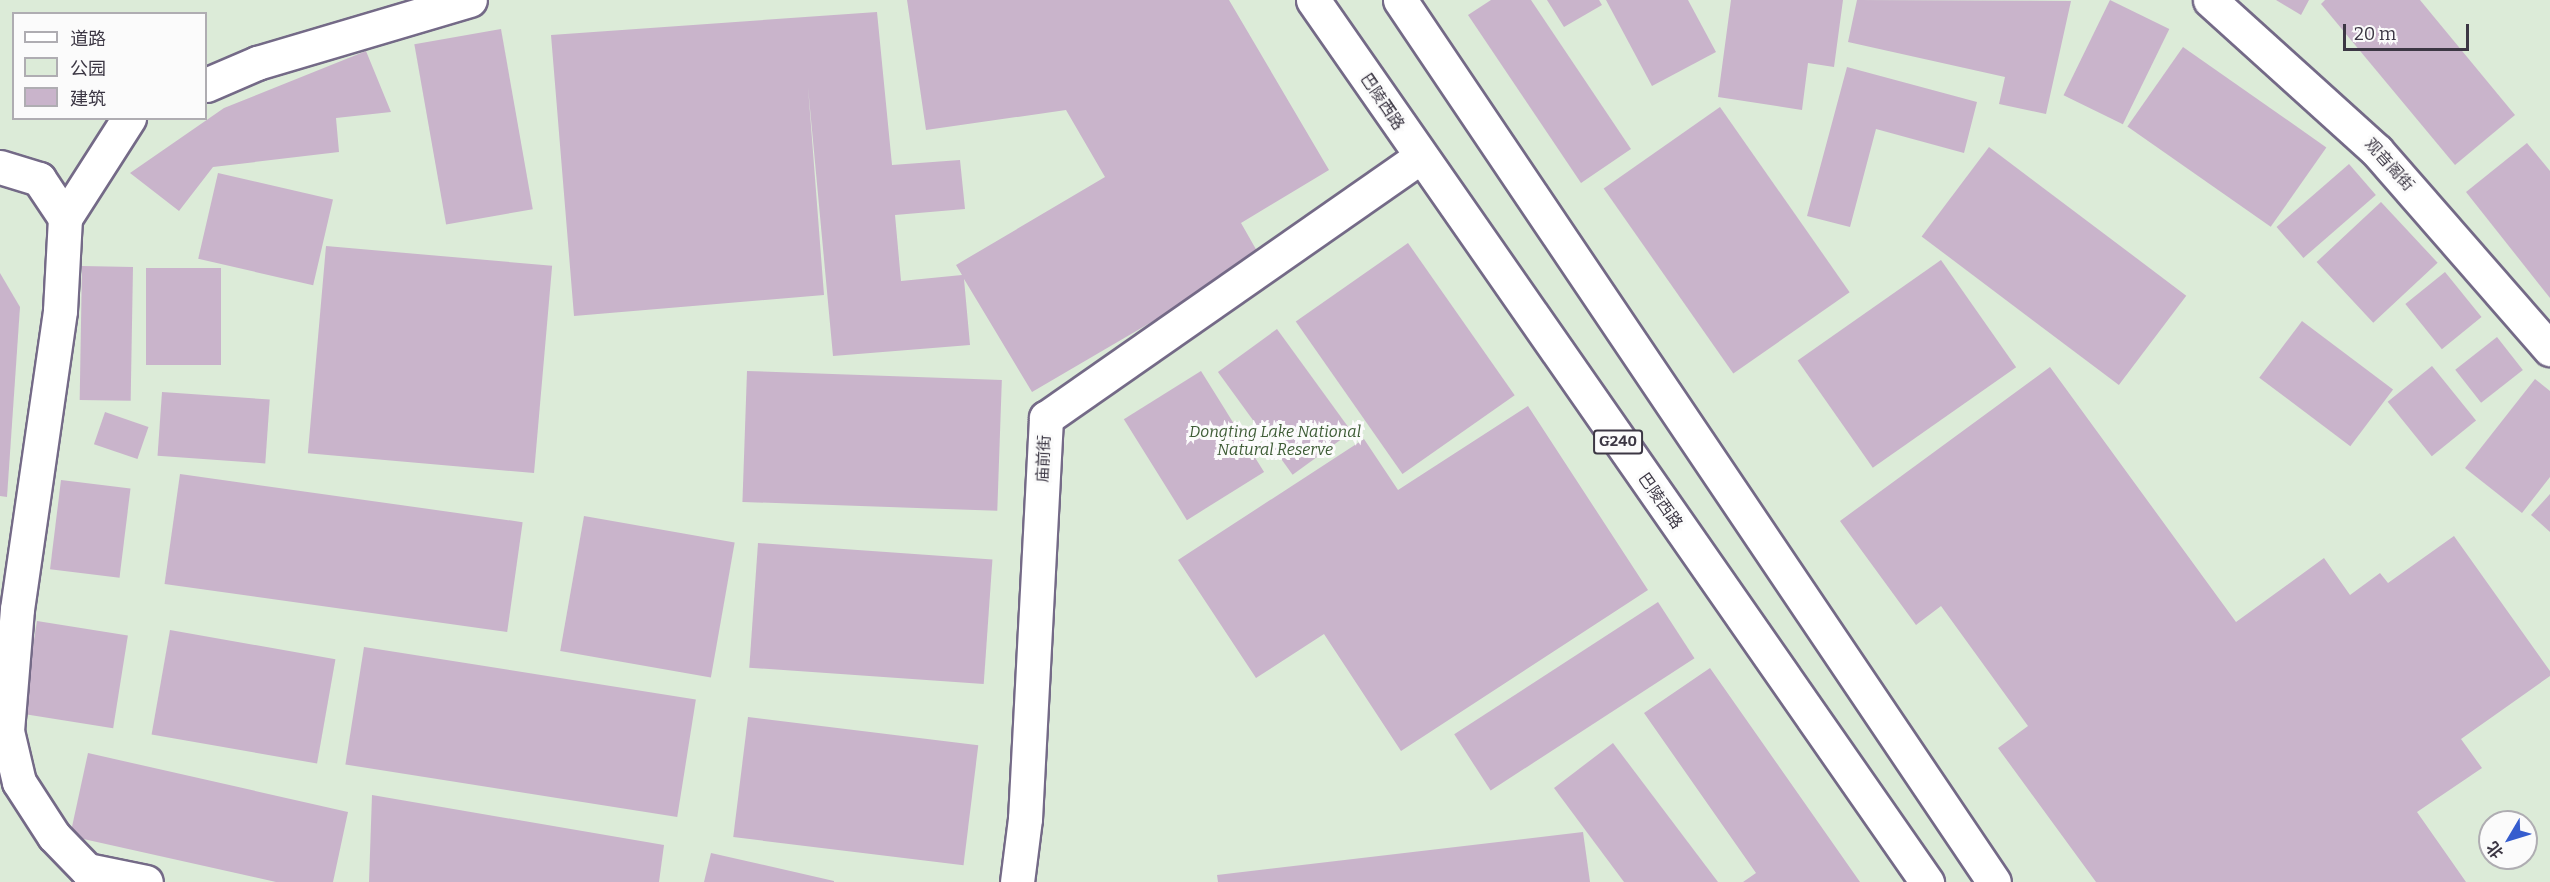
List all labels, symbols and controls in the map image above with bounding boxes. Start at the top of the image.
legend [12,12,207,120]
scale bar [2346,12,2472,50]
text: 20 m [2354,23,2396,45]
text: 道路 [70,28,106,50]
text: 公园 [70,58,106,80]
street label: 巴陵西路 [1356,70,1408,134]
text: 建筑 [70,88,106,110]
street label: 观音阁街 [2360,135,2418,195]
park label: Dongting Lake National Natural Reserve [1189,422,1361,460]
road number: G240 [1592,430,1644,454]
street label: 庙前街 [1033,435,1055,483]
street label: 巴陵西路 [1634,469,1686,533]
north arrow [2478,810,2538,870]
text: 北 [2483,838,2507,862]

